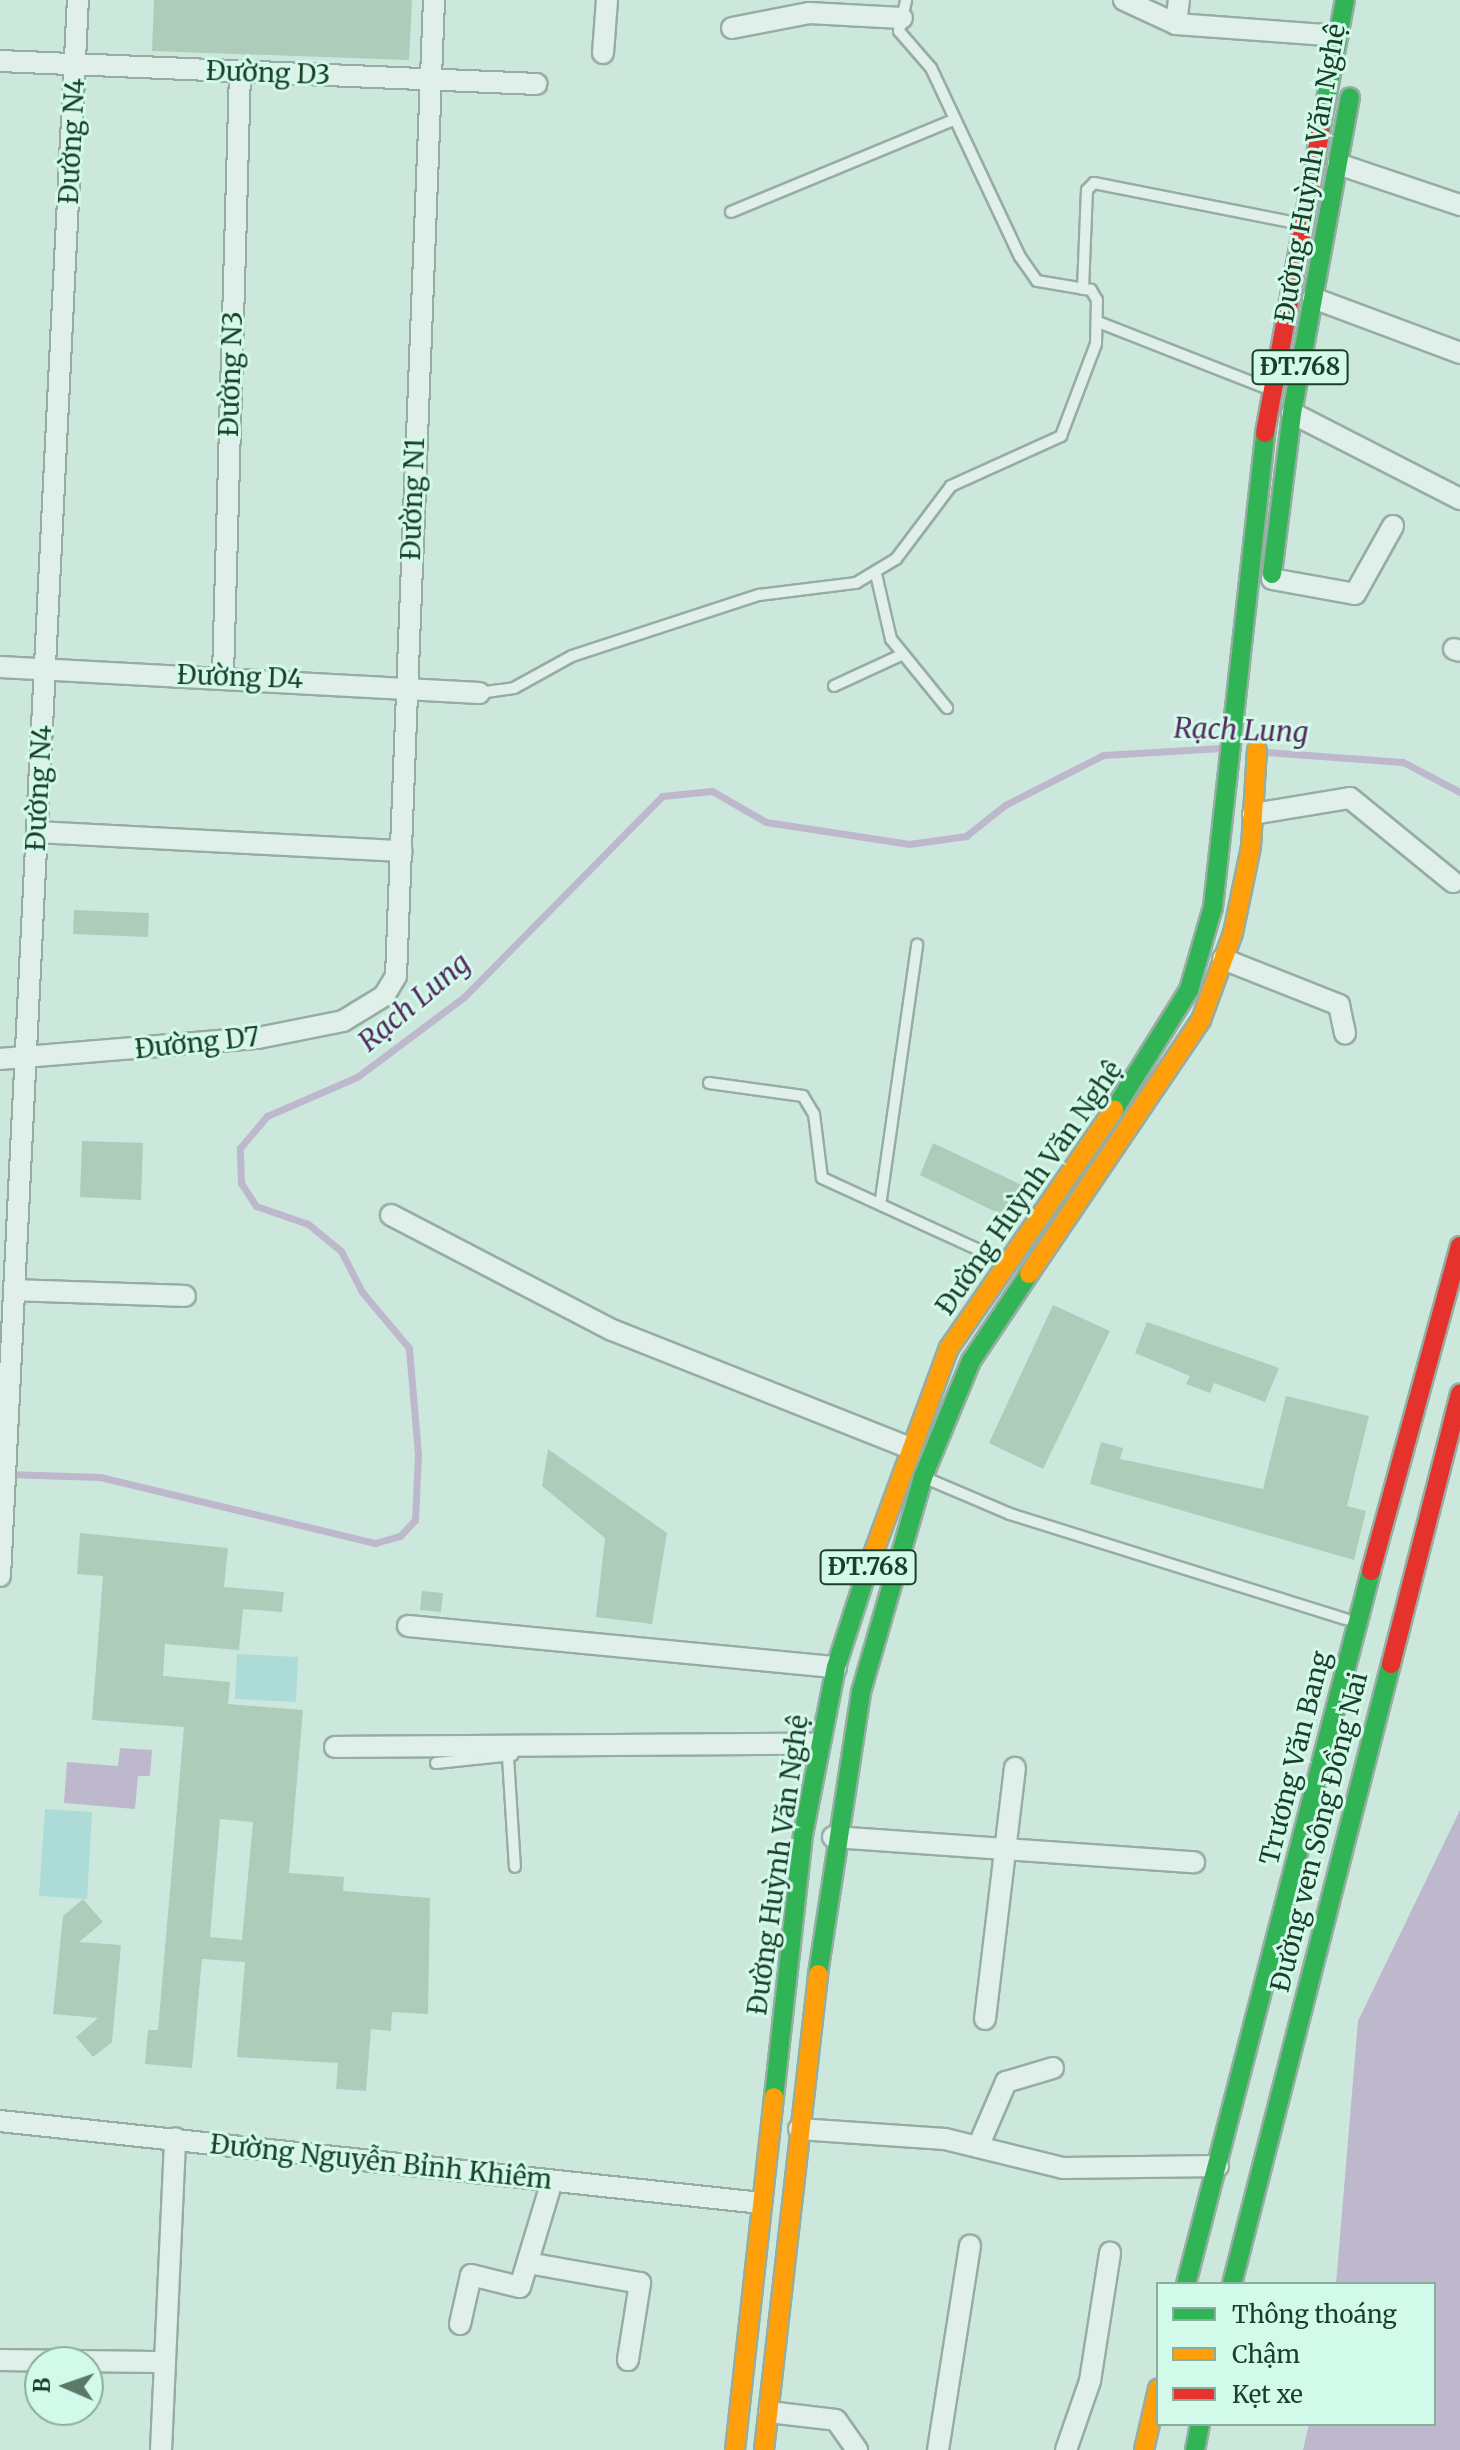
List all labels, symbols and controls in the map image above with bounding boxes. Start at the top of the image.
street label: Đường Huỳnh Văn Nghệ [1268,21,1352,325]
street label: Đường D3 [205,55,331,91]
street label: Đường N4 [53,77,91,205]
street label: Đường N3 [213,311,249,437]
road number: ĐT.768 [1250,347,1350,387]
street label: Đường N1 [395,437,431,561]
street label: Đường D4 [176,659,304,695]
water label: Rạch Lung [1173,711,1309,749]
street label: Đường N4 [20,724,58,852]
water label: Rạch Lung [352,946,476,1058]
street label: Đường D7 [133,1021,261,1065]
street label: Đường Huỳnh Văn Nghệ [929,1055,1129,1321]
road number: ĐT.768 [818,1547,918,1587]
street label: Trương Văn Bang [1253,1648,1337,1868]
street label: Đường ven Sông Đồng Nai [1264,1669,1374,1995]
street label: Đường Huỳnh Văn Nghệ [742,1713,814,2017]
street label: Đường Nguyễn Bỉnh Khiêm [208,2129,554,2195]
legend [1156,2282,1436,2426]
text: Thông thoáng [1232,2299,1397,2330]
text: Chậm [1232,2339,1300,2370]
north arrow [24,2346,104,2426]
text: B [28,2377,56,2393]
text: Kẹt xe [1232,2379,1303,2410]

